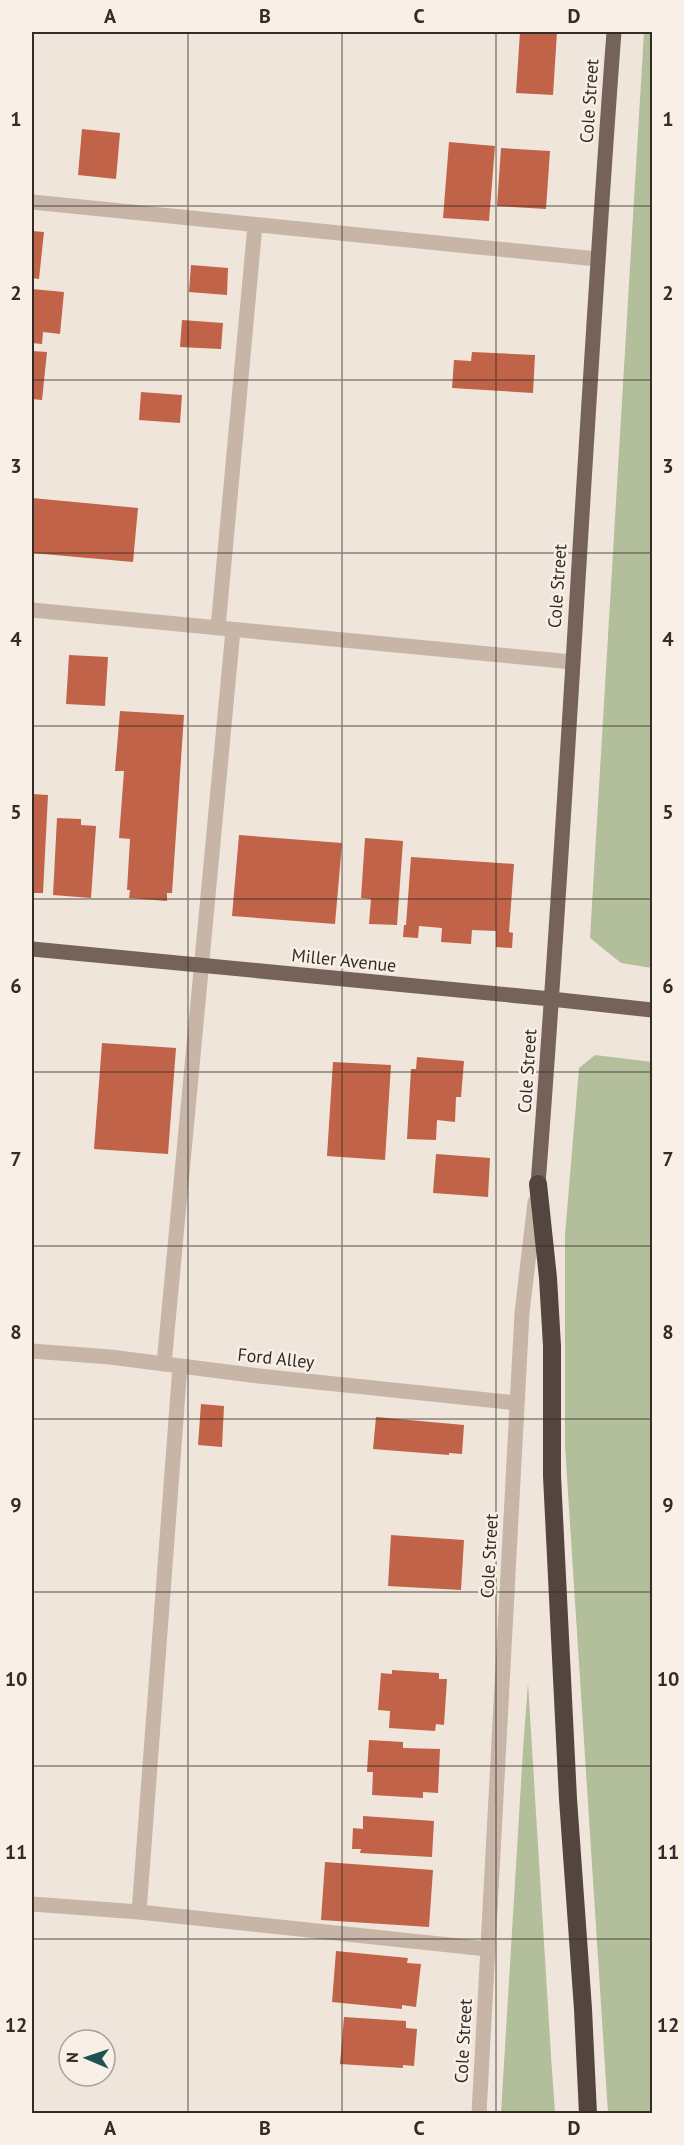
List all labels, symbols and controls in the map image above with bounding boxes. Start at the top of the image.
text: A [104,3,117,29]
text: B [259,3,271,29]
text: C [413,3,425,29]
text: D [568,3,581,29]
street label: Cole Street [575,58,603,144]
text: 1 [10,106,22,132]
text: 1 [662,106,674,132]
text: 2 [10,280,22,306]
text: 2 [662,280,674,306]
text: 3 [10,453,22,479]
text: 3 [662,453,674,479]
street label: Cole Street [543,543,571,629]
text: 4 [10,626,22,652]
text: 4 [662,626,674,652]
text: 5 [10,799,22,825]
text: 5 [662,799,674,825]
street label: Miller Avenue [290,943,398,977]
text: 6 [10,973,22,999]
text: 6 [662,973,674,999]
street label: Cole Street [513,1028,541,1114]
text: 7 [10,1146,22,1172]
text: 7 [662,1146,674,1172]
text: 8 [10,1319,22,1345]
text: 8 [662,1319,674,1345]
street label: Ford Alley [236,1343,316,1374]
text: 9 [10,1492,22,1518]
text: 9 [662,1492,674,1518]
street label: Cole Street [475,1513,503,1599]
text: 10 [5,1666,27,1692]
text: 10 [657,1666,679,1692]
text: 11 [5,1839,27,1865]
text: 11 [657,1839,679,1865]
street label: Cole Street [449,1998,477,2084]
text: 12 [5,2012,27,2038]
text: 12 [657,2012,679,2038]
north arrow [57,2028,117,2088]
text: N [62,2052,82,2063]
text: A [104,2115,117,2141]
text: B [259,2115,271,2141]
text: C [413,2115,425,2141]
text: D [568,2115,581,2141]

